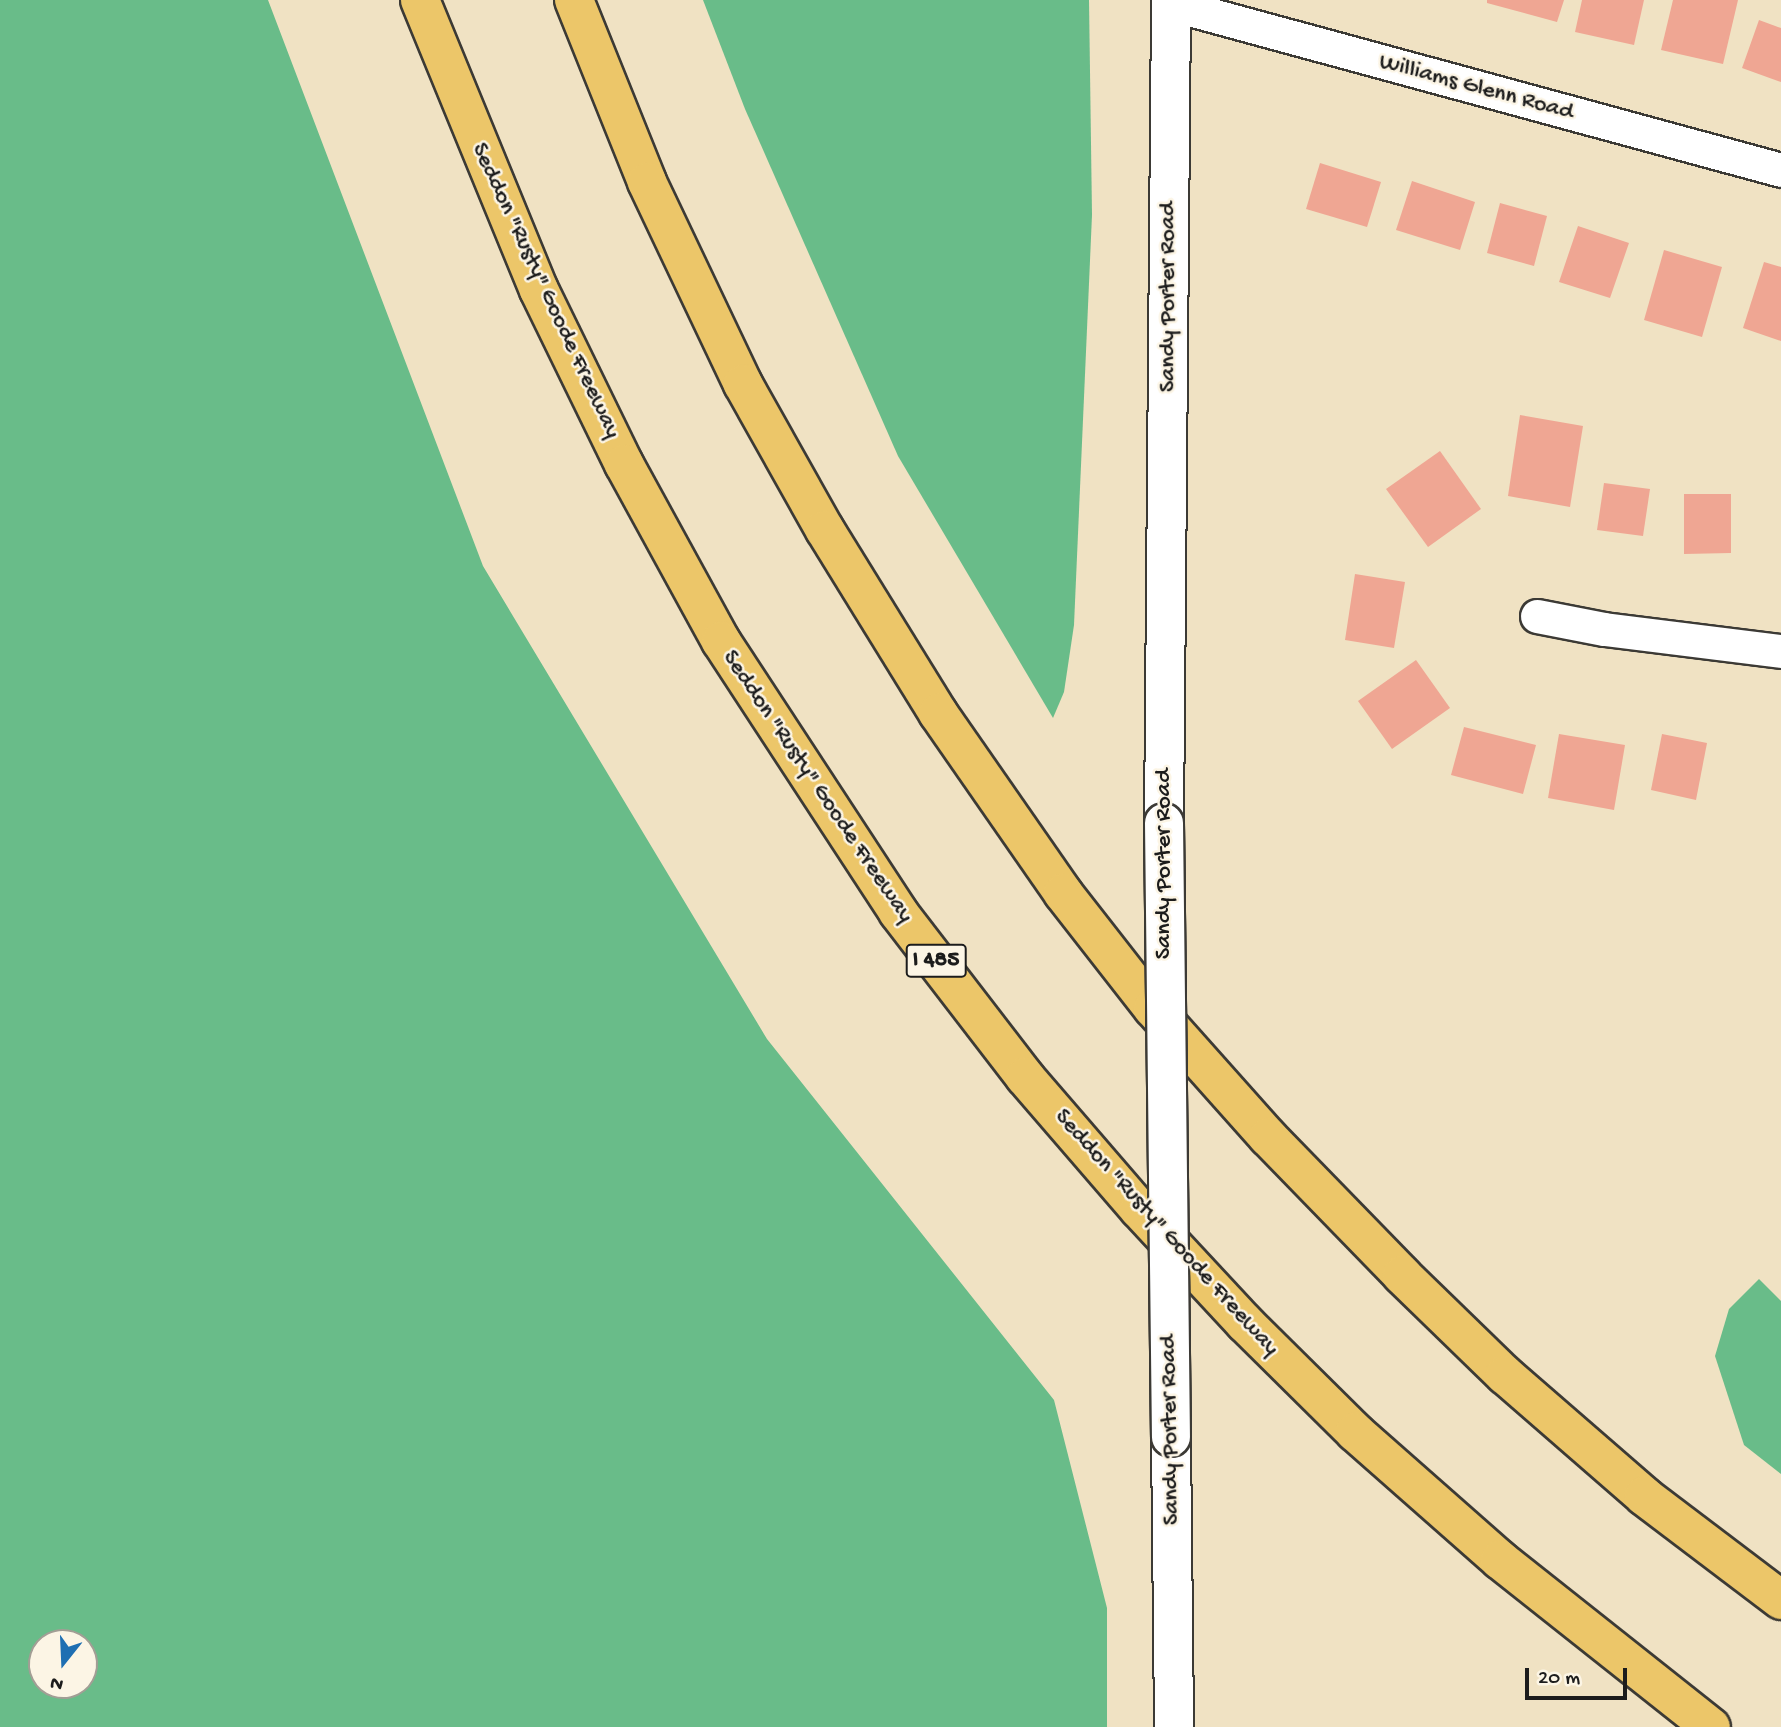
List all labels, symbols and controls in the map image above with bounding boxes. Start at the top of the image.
street label: Williams Glenn Road [1376,48,1576,128]
street label: Seddon "Rusty" Goode Freeway [464,139,626,443]
street label: Sandy Porter Road [1155,202,1183,392]
street label: Seddon "Rusty" Goode Freeway [715,645,919,929]
street label: Sandy Porter Road [1151,769,1179,959]
road number: I 485 [904,942,968,980]
street label: Seddon "Rusty" Goode Freeway [1047,1104,1285,1362]
street label: Sandy Porter Road [1155,1335,1187,1525]
north arrow [28,1629,98,1699]
scale bar [1529,1654,1630,1698]
text: 20 m [1538,1667,1580,1692]
text: N [48,1670,66,1695]

